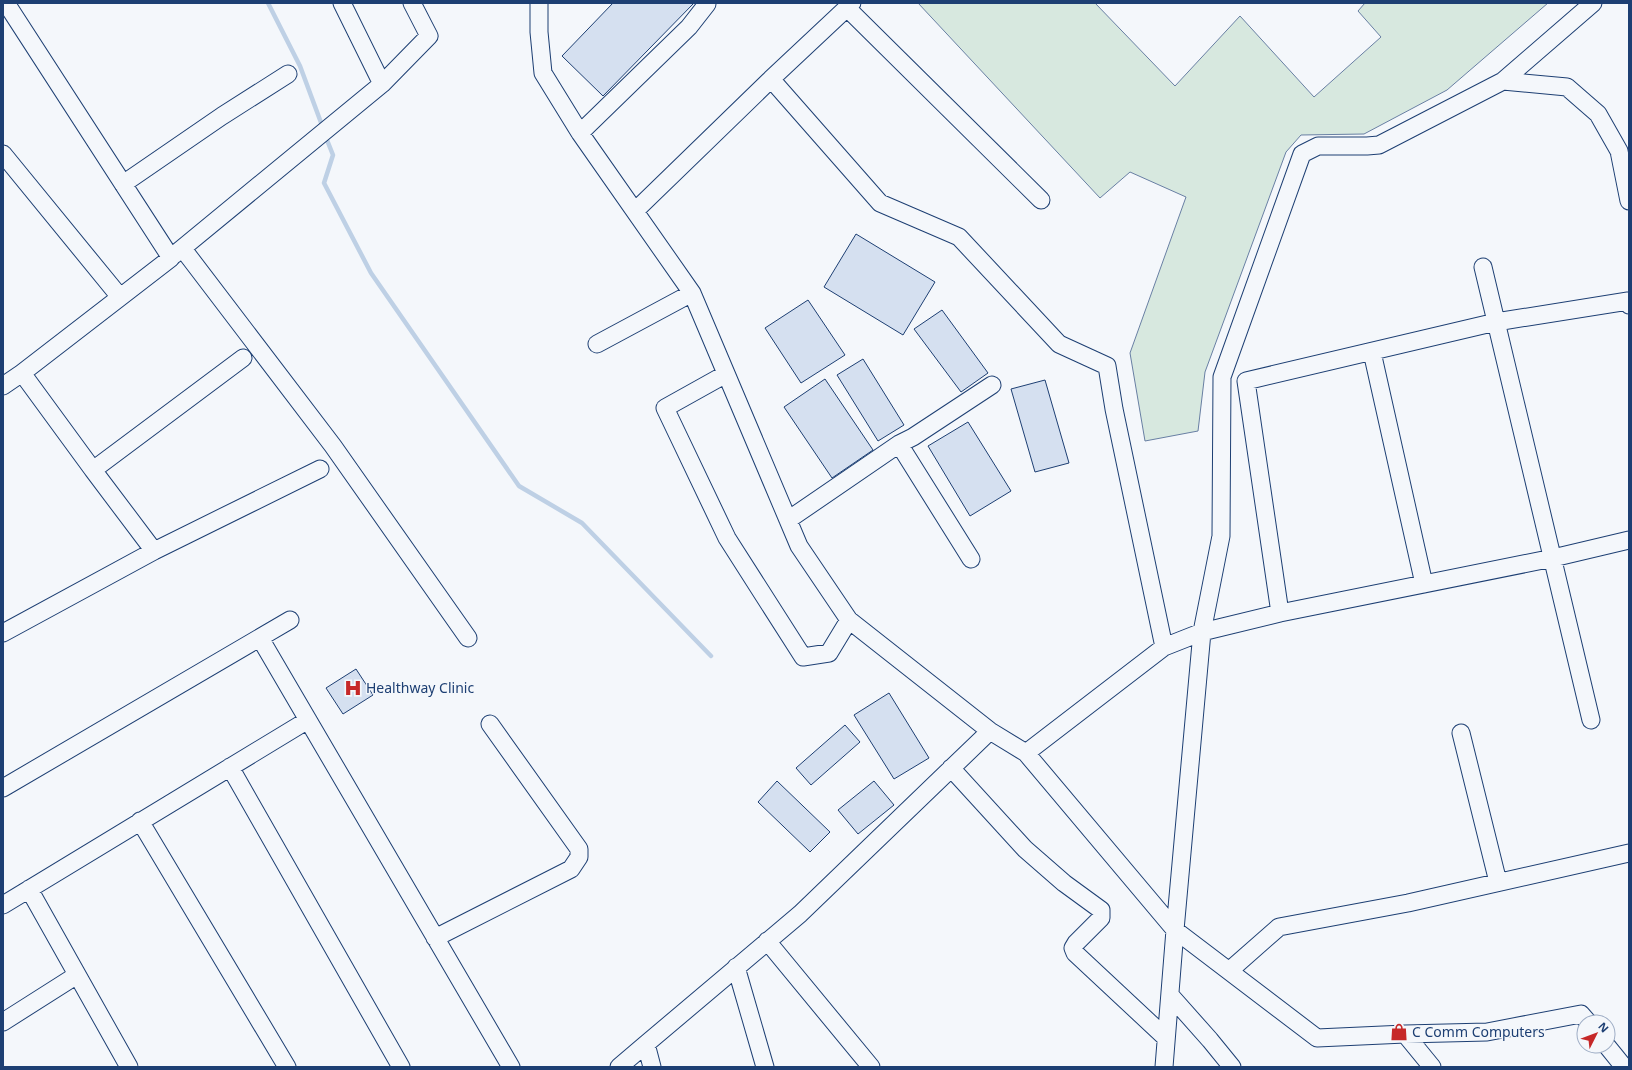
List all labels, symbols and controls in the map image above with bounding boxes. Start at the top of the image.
hospital icon: Healthway Clinic [343,678,363,698]
place label: Healthway Clinic [366,678,474,697]
north arrow [1576,1014,1616,1054]
text: N [1595,1019,1612,1035]
shop icon: C Comm Computers [1389,1022,1409,1042]
place label: C Comm Computers [1412,1022,1545,1041]

